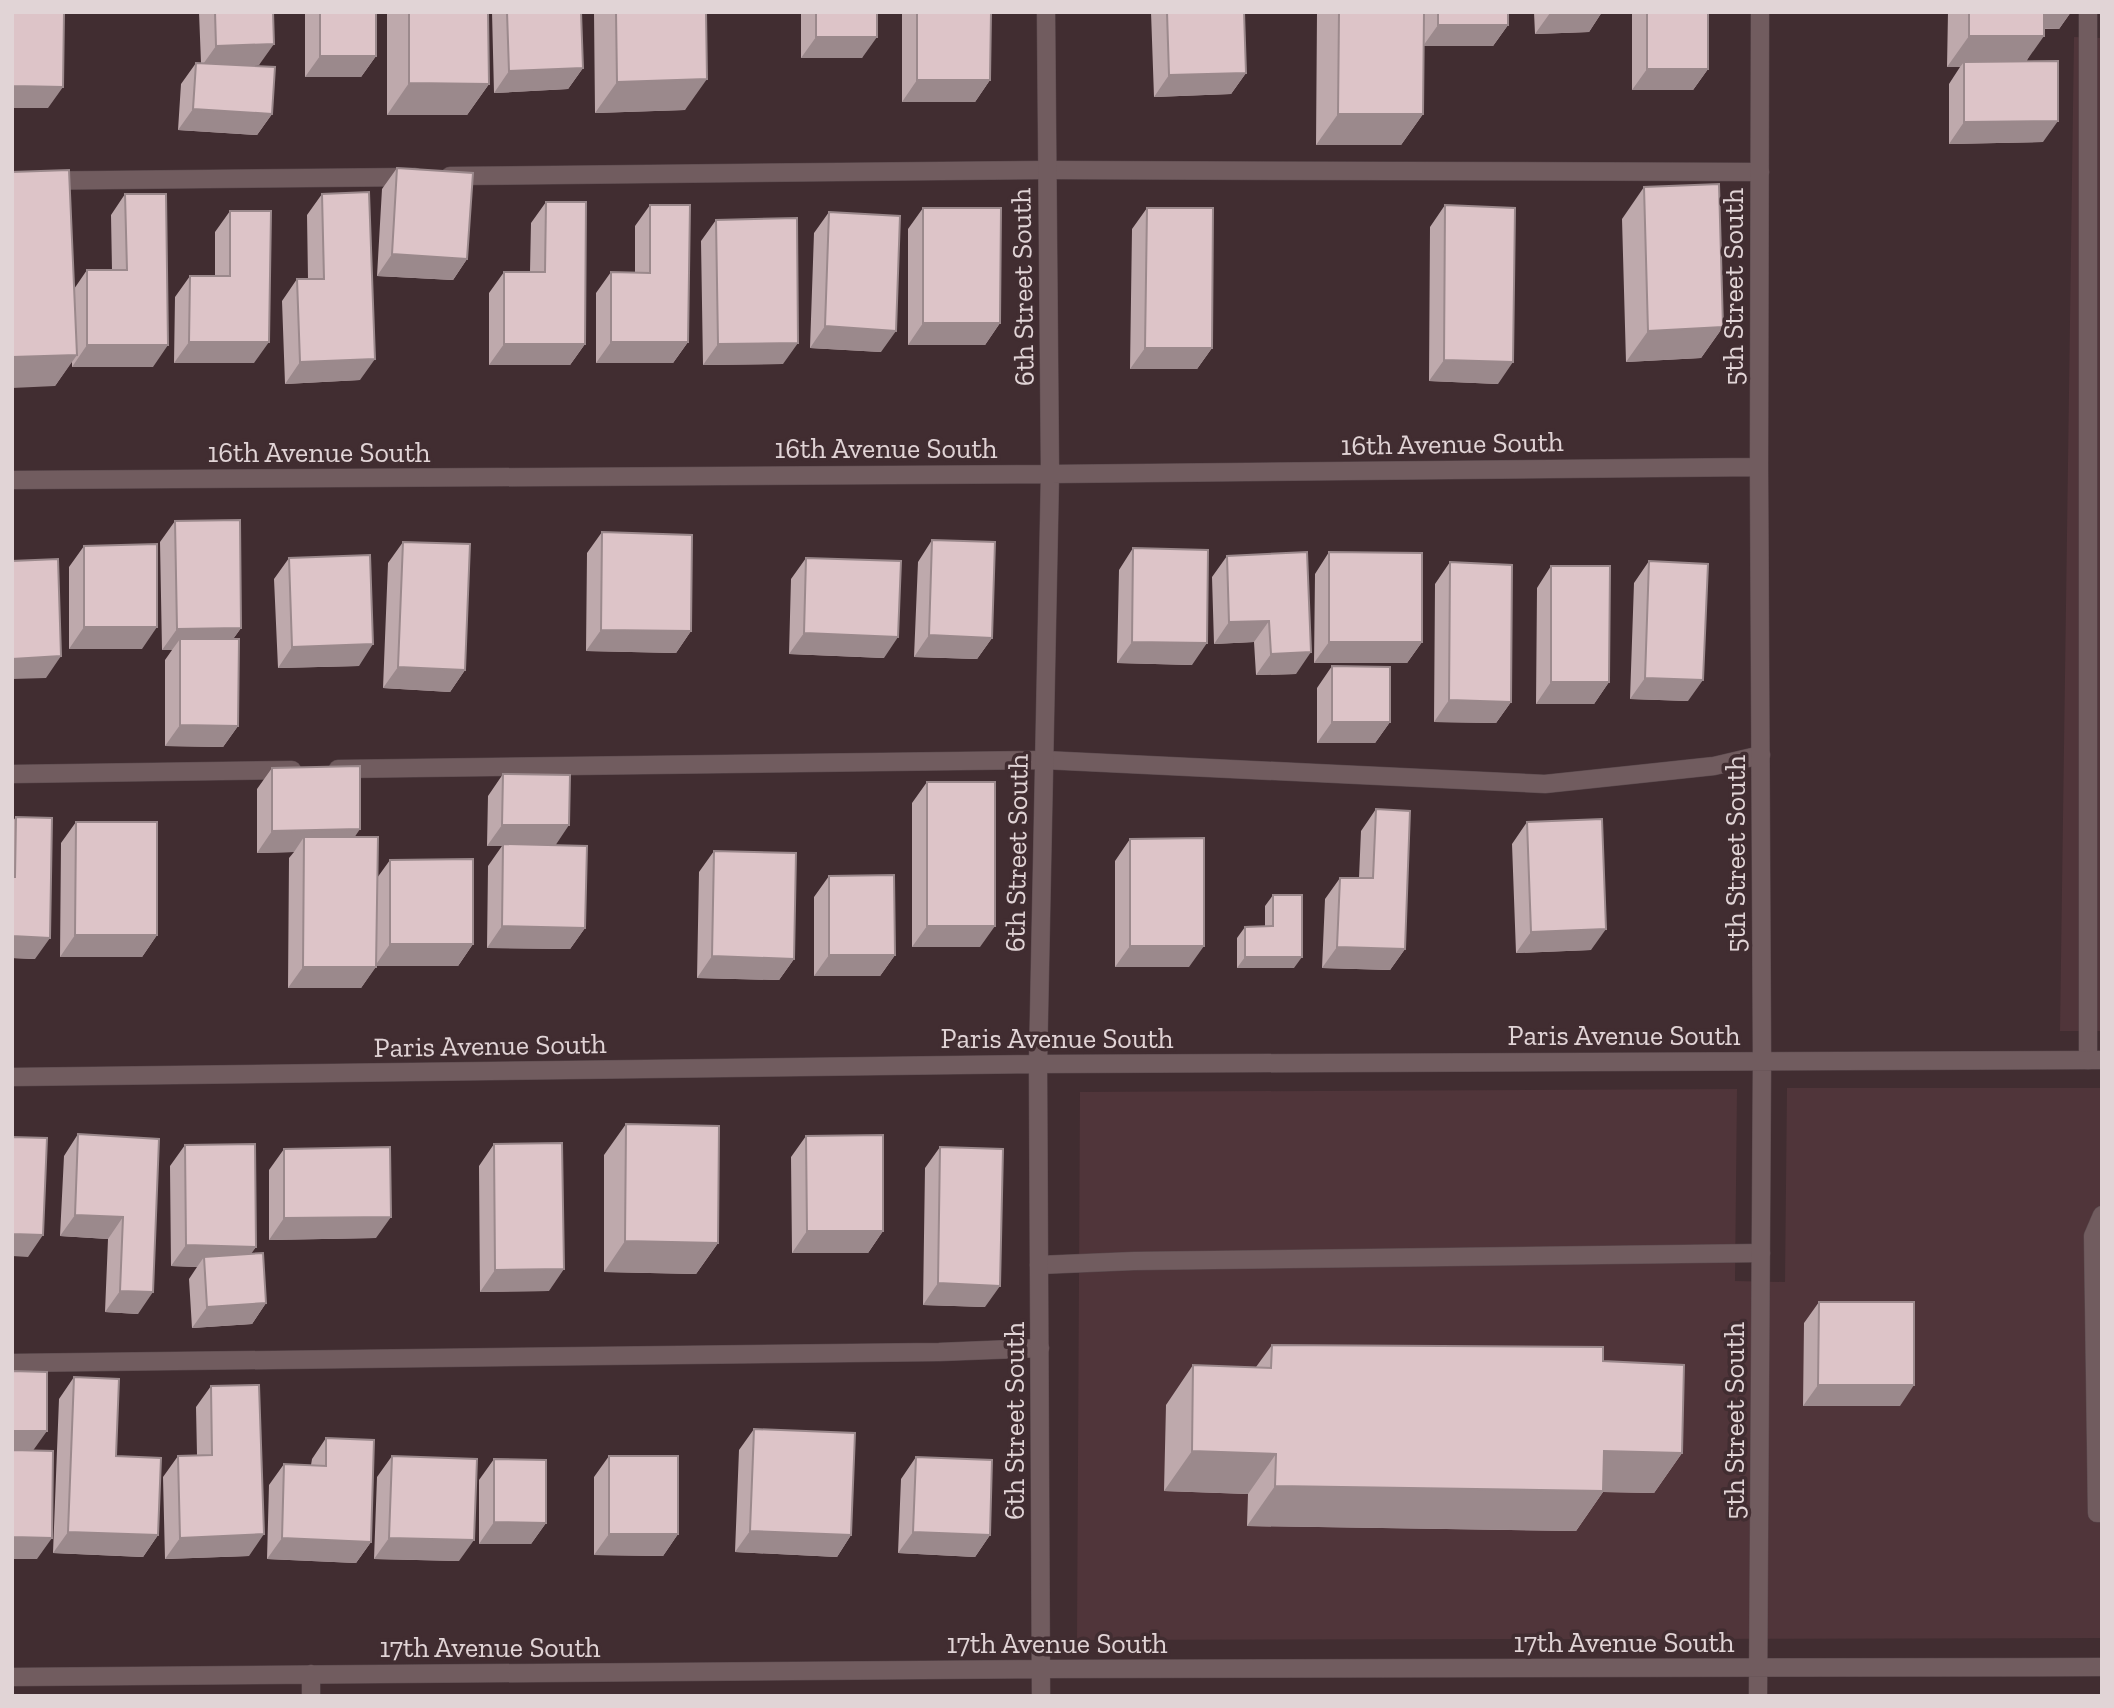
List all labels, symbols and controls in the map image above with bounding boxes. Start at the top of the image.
street label: 6th Street South [1004,187,1041,386]
street label: 5th Street South [1717,188,1750,386]
street label: 16th Avenue South [1340,425,1564,462]
street label: 16th Avenue South [774,432,998,465]
street label: 16th Avenue South [207,436,431,469]
street label: 6th Street South [998,753,1035,952]
street label: 5th Street South [1719,755,1752,953]
street label: Paris Avenue South [1508,1019,1741,1052]
street label: Paris Avenue South [941,1022,1174,1055]
street label: Paris Avenue South [373,1027,607,1064]
street label: 6th Street South [998,1322,1031,1520]
street label: 5th Street South [1718,1322,1751,1520]
street label: 17th Avenue South [1514,1626,1735,1659]
street label: 17th Avenue South [947,1627,1168,1660]
street label: 17th Avenue South [380,1631,601,1664]

